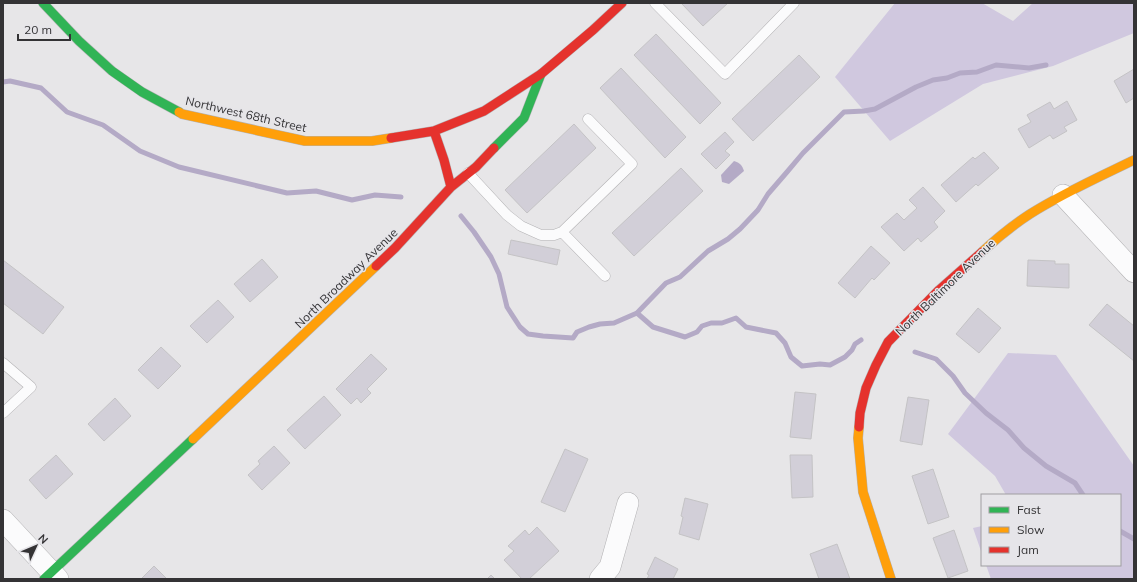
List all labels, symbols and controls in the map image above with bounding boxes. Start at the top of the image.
scale bar [18,16,70,42]
text: 20 m [24,22,52,37]
street label: Northwest 68th Street [184,93,308,135]
street label: North Broadway Avenue [291,225,401,331]
street label: North Baltimore Avenue [892,235,998,339]
legend [981,494,1121,566]
text: Fast [1017,502,1041,517]
text: Slow [1017,522,1045,537]
north arrow [16,526,56,566]
text: N [35,531,51,547]
text: Jam [1017,542,1039,557]

